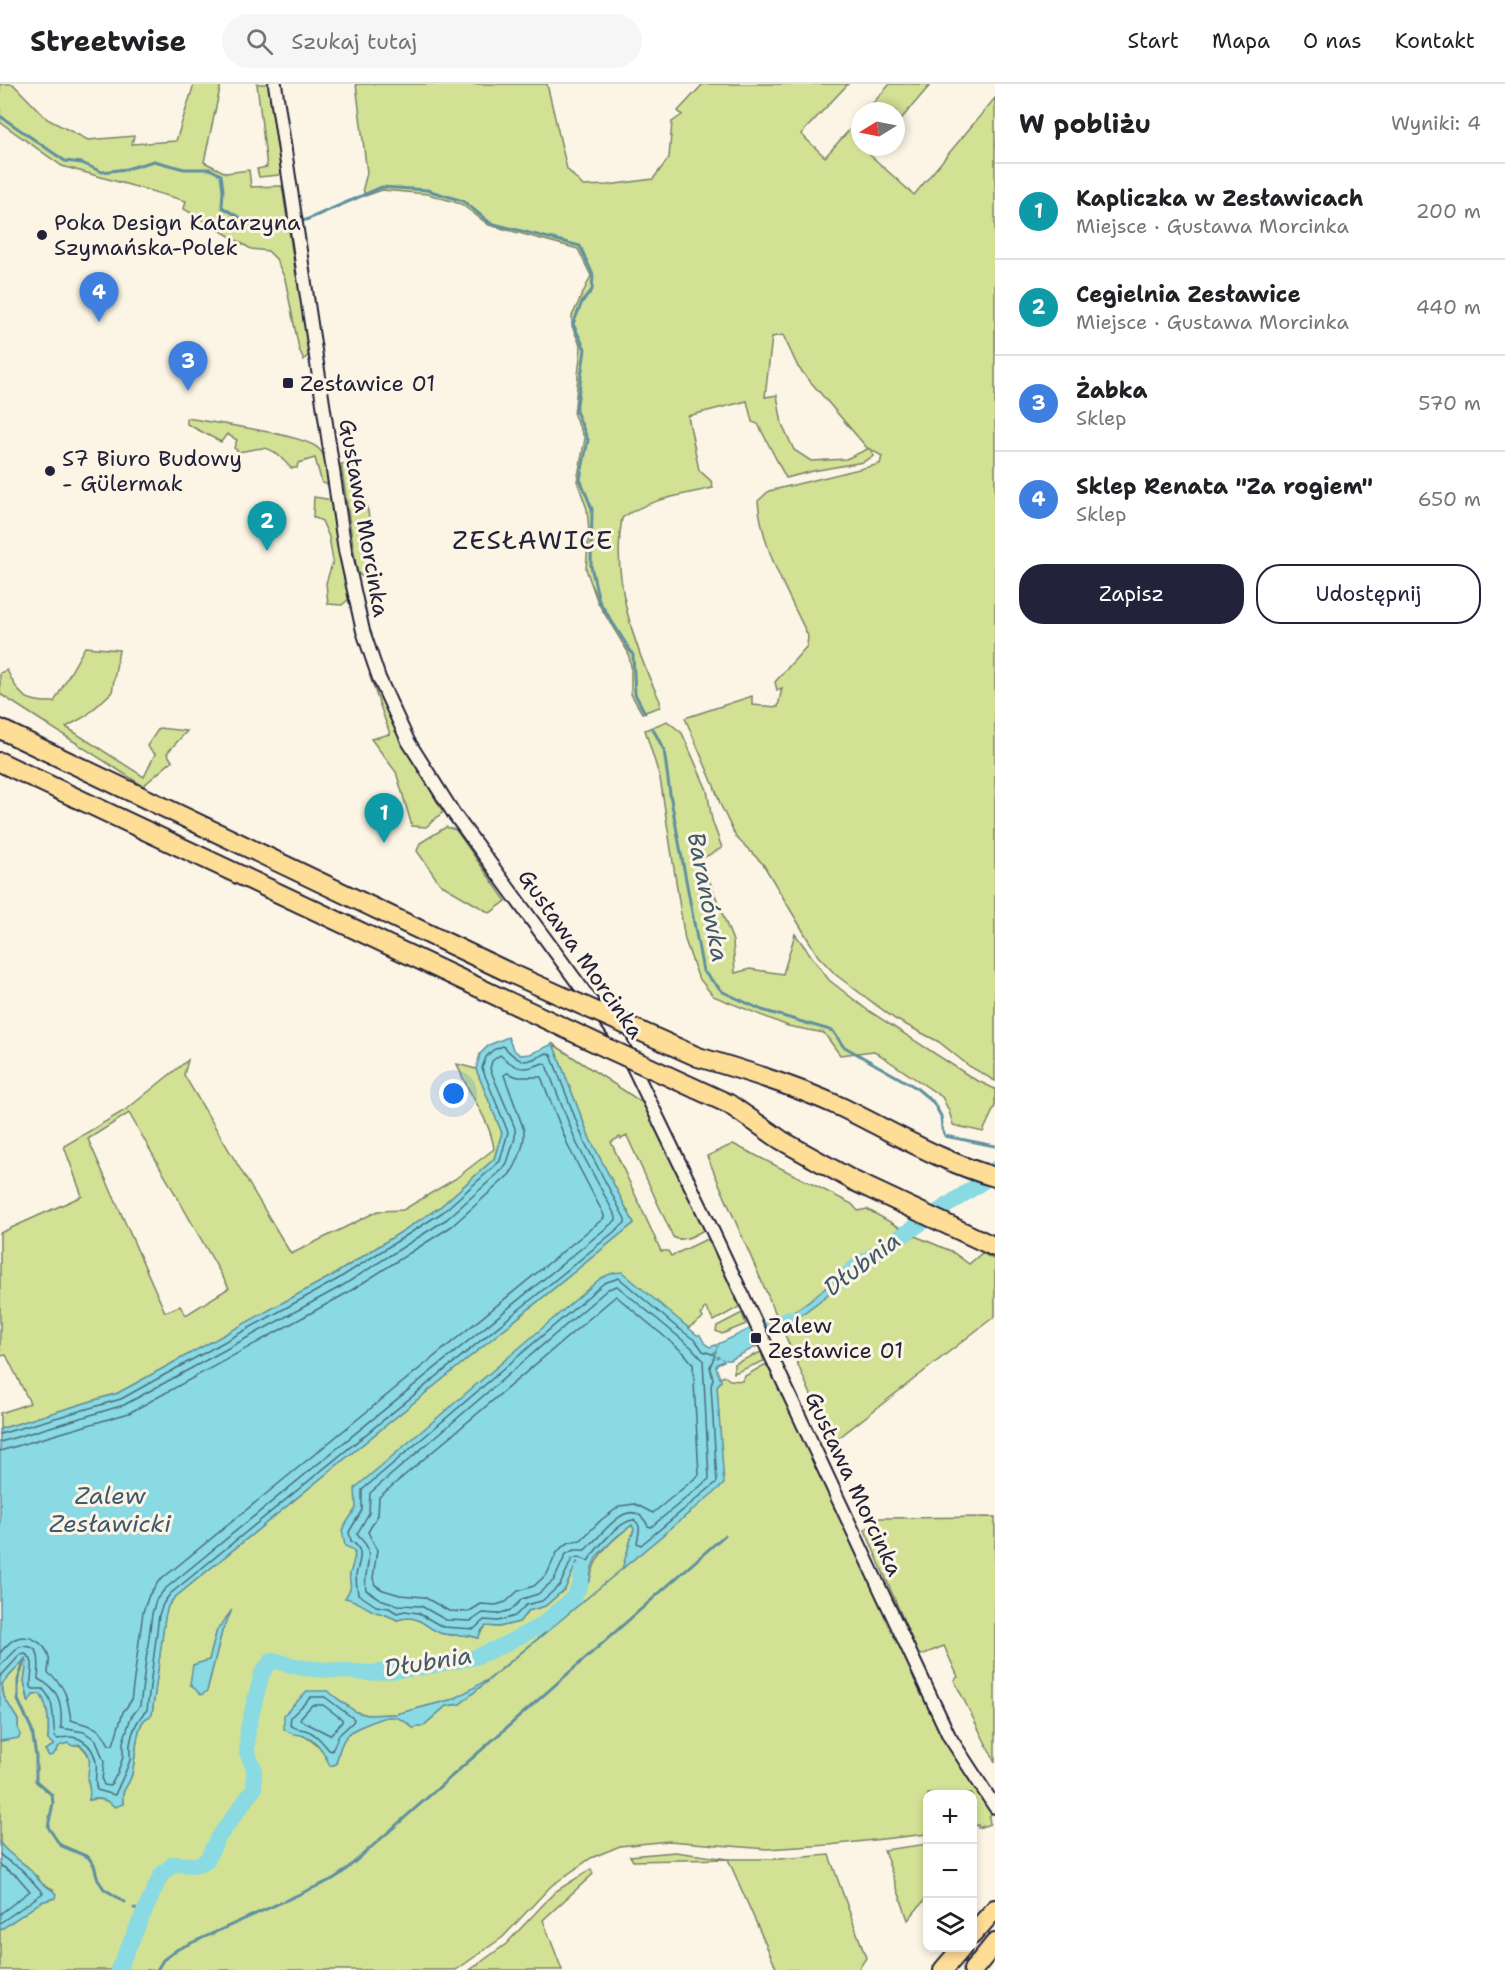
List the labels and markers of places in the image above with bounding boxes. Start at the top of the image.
place label: Poka Design Katarzyna Szymańska-Polek [54,208,301,262]
marker: Poka Design Katarzyna Szymańska-Polek [35,228,49,242]
pin: 4 [80,272,118,322]
pin: 3 [168,342,207,391]
place label: Zesławice 01 [300,369,435,398]
marker: Zesławice 01 [281,376,295,390]
place label: S7 Biuro Budowy - Gülermak [62,444,242,498]
marker: S7 Biuro Budowy - Gülermak [43,464,57,478]
pin: 2 [248,502,286,551]
pin: 1 [364,794,404,843]
place label: Zalew Zesławice 01 [768,1311,903,1365]
marker: Zalew Zesławice 01 [749,1331,763,1345]

